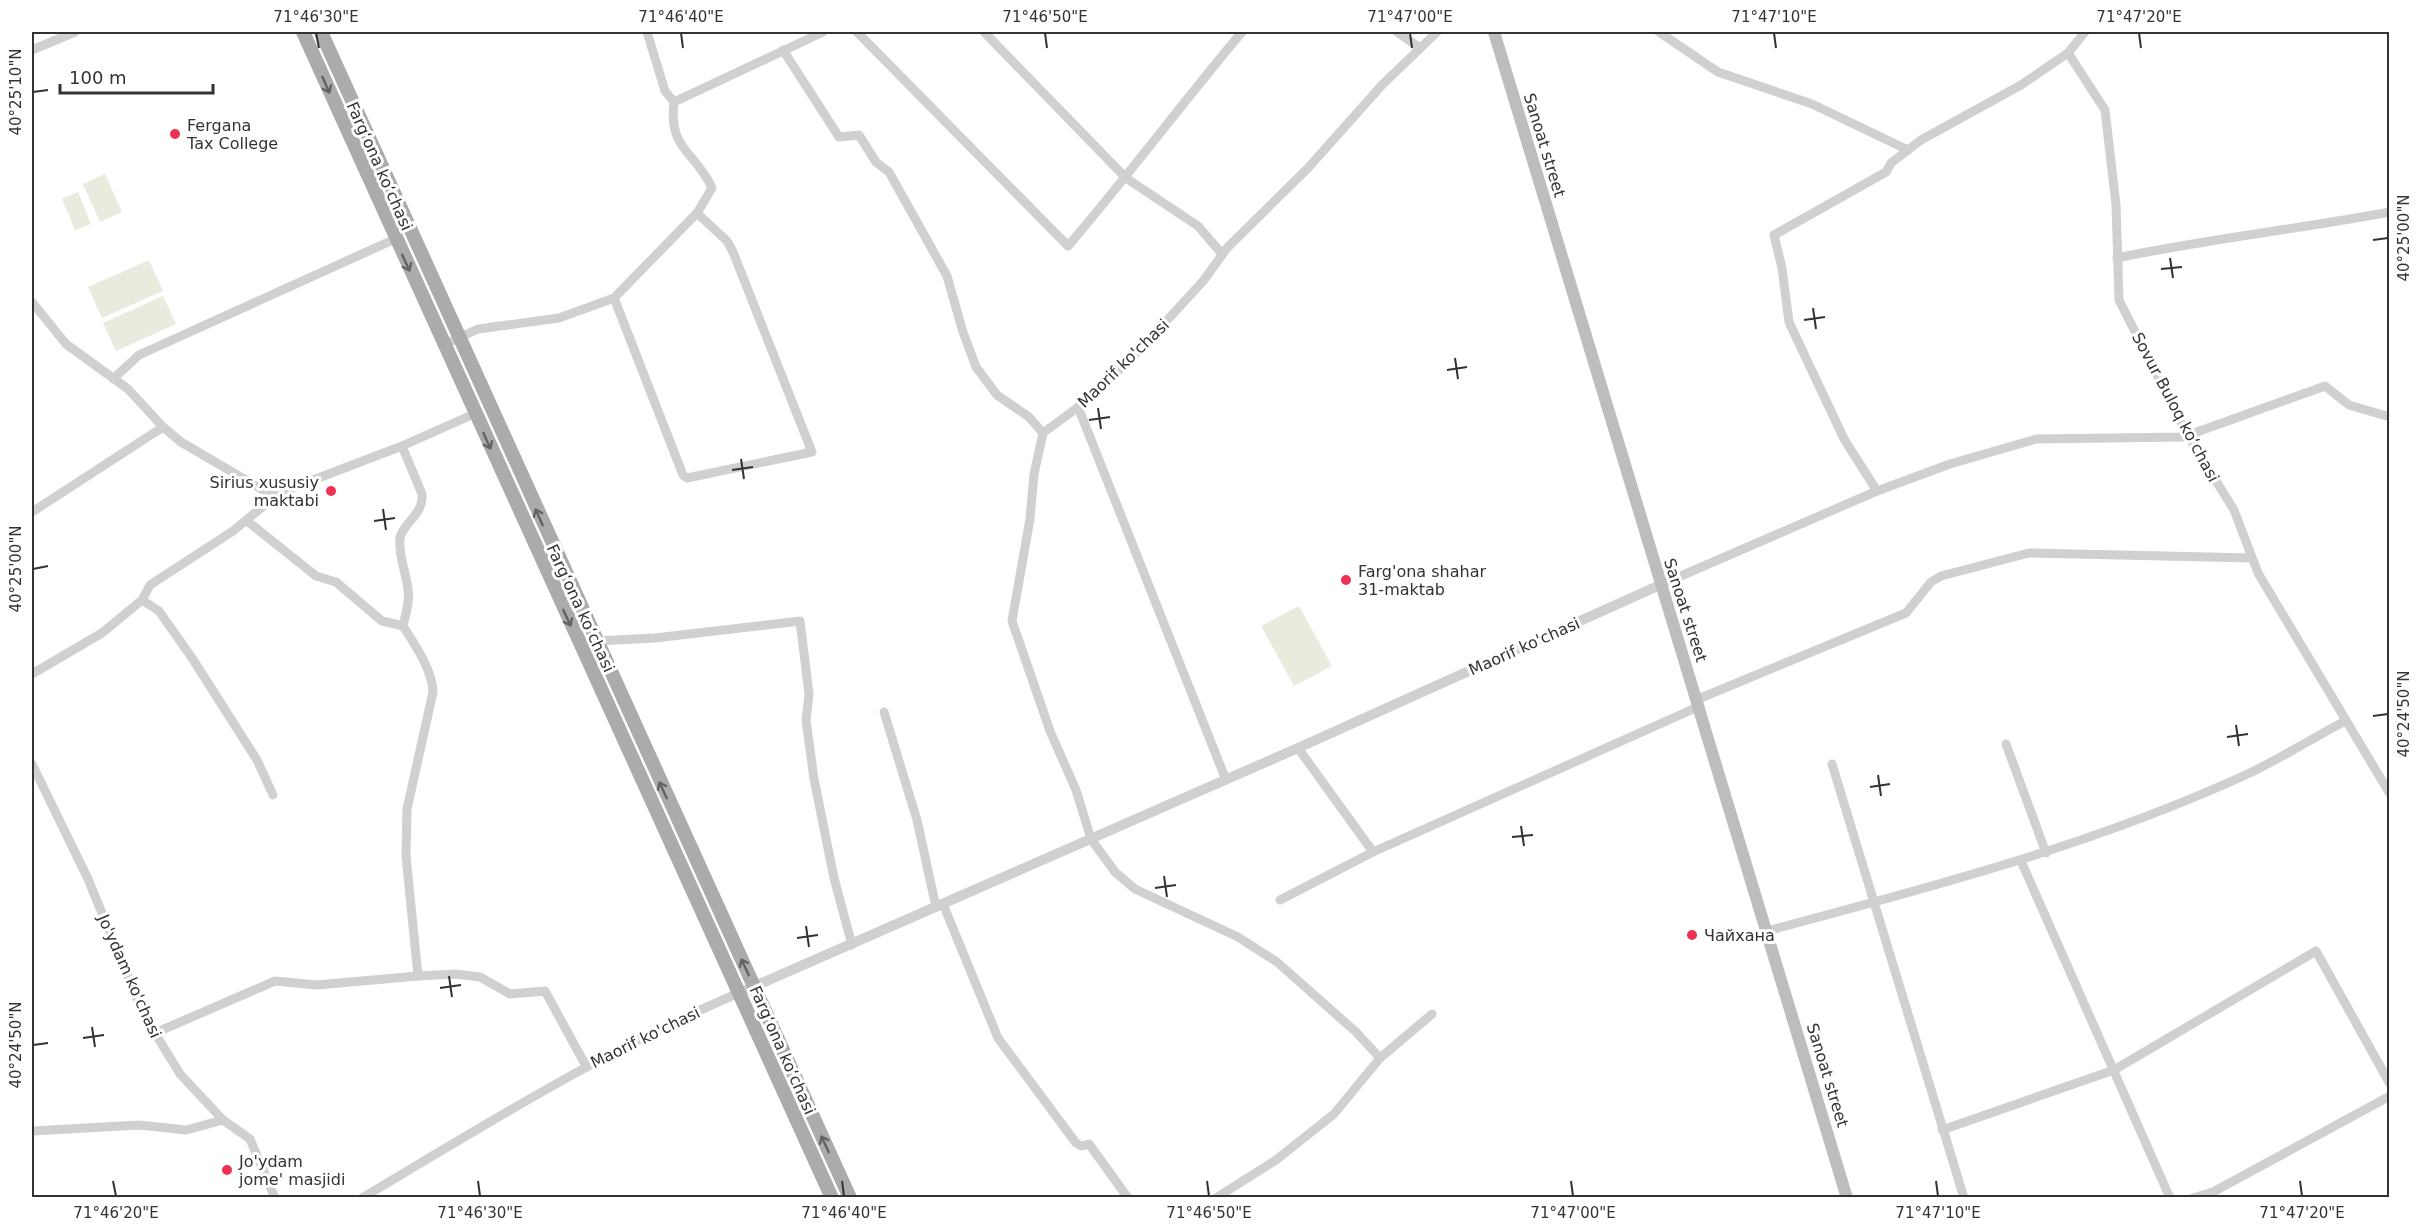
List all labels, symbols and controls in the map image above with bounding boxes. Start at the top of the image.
text: 71°46'30"E [273,8,359,26]
text: 71°46'40"E [638,8,724,26]
text: 71°46'50"E [1002,8,1088,26]
text: 71°47'00"E [1367,8,1453,26]
text: 71°47'10"E [1731,8,1817,26]
text: 71°47'20"E [2096,8,2182,26]
text: 40°25'10"N [7,48,25,136]
scale bar [60,57,213,95]
text: 100 m [69,67,127,88]
one-way arrow [321,76,332,94]
street label: Sanoat street [1520,91,1569,199]
street label: Fargʻona koʻchasi [343,99,416,234]
place label: Fergana Tax College [186,116,278,153]
marker: Fergana Tax College [168,127,182,141]
text: 40°25'00"N [2395,194,2413,282]
one-way arrow [401,253,413,271]
street label: Maorif ko'chasi [1074,315,1173,412]
street label: Sovur Buloq koʻchasi [2128,329,2223,485]
one-way arrow [481,431,493,449]
place label: Sirius xususiy maktabi [209,473,319,510]
marker: Sirius xususiy maktabi [324,484,338,498]
one-way arrow [533,508,544,526]
text: 40°25'00"N [7,525,25,613]
street label: Fargʻona koʻchasi [543,541,619,675]
street label: Sanoat street [1660,556,1711,664]
place label: Farg'ona shahar 31-maktab [1358,562,1486,599]
marker: Farg'ona shahar 31-maktab [1339,573,1353,587]
one-way arrow [562,609,573,627]
street label: Maorif ko'chasi [1466,613,1583,679]
text: 40°24'50"N [2395,670,2413,758]
one-way arrow [657,781,669,799]
street label: Jo'ydam ko'chasi [93,910,165,1041]
place label: Чайхана [1704,926,1775,945]
marker: Чайхана [1685,928,1699,942]
one-way arrow [738,958,750,976]
street label: Fargʻona koʻchasi [746,983,819,1118]
text: 40°24'50"N [7,1001,25,1089]
street label: Maorif ko'chasi [587,1003,703,1072]
street label: Sanoat street [1803,1021,1852,1129]
one-way arrow [819,1136,831,1154]
place label: Jo'ydam jome' masjidi [238,1152,345,1189]
marker: Jo'ydam jome' masjidi [220,1163,234,1177]
text: 71°46'20"E [73,1204,159,1222]
text: 71°46'30"E [437,1204,523,1222]
text: 71°46'40"E [801,1204,887,1222]
text: 71°46'50"E [1166,1204,1252,1222]
text: 71°47'00"E [1530,1204,1616,1222]
text: 71°47'10"E [1895,1204,1981,1222]
text: 71°47'20"E [2259,1204,2345,1222]

